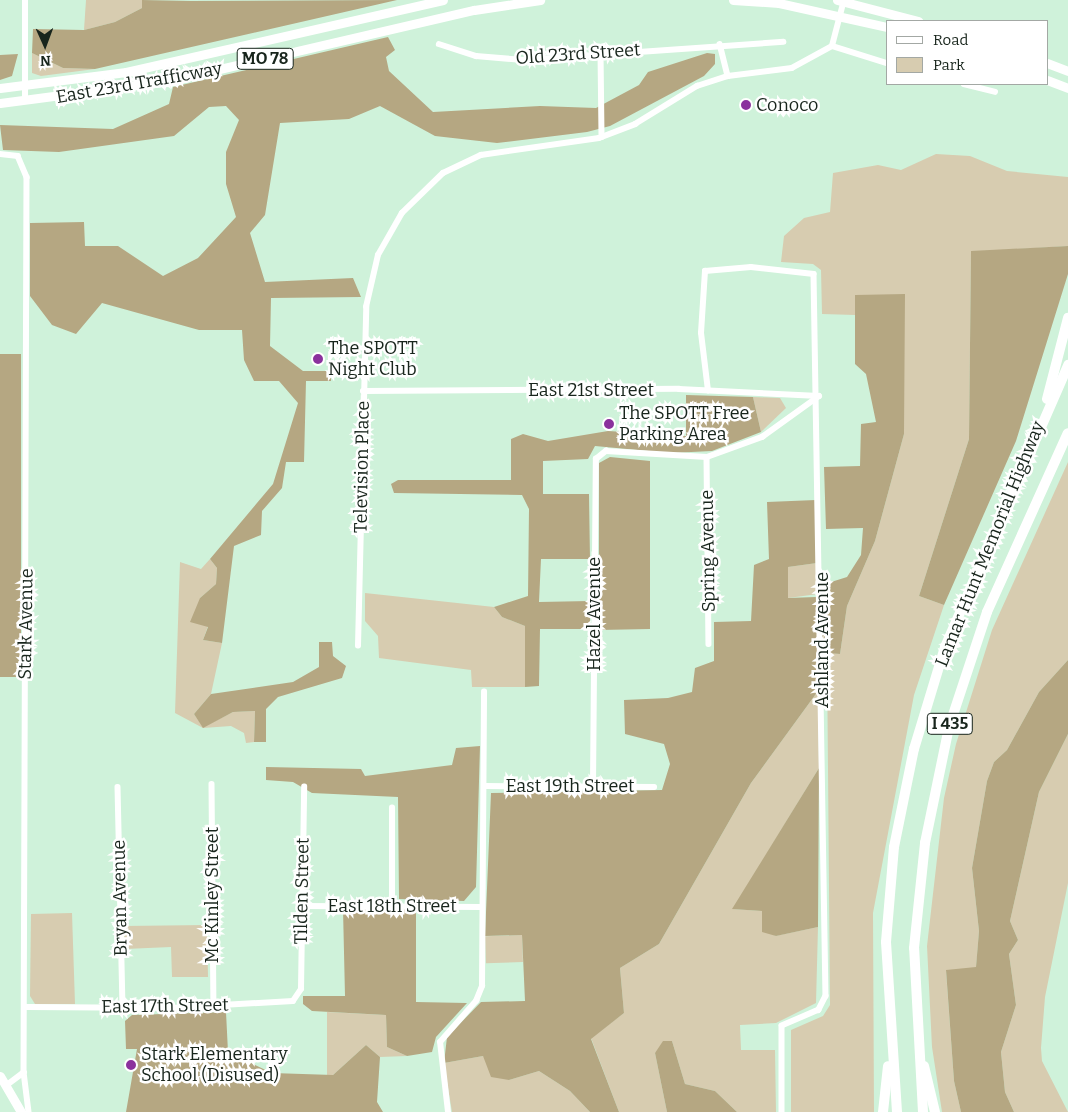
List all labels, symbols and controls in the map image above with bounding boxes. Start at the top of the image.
north arrow [20,20,70,70]
legend [886,20,1048,85]
text: Road [933,31,968,49]
street label: Old 23rd Street [515,39,641,69]
road number: MO 78 [236,46,294,72]
text: N [40,52,51,69]
text: Park [933,56,965,74]
street label: East 23rd Trafficway [54,58,224,108]
place label: Conoco [756,94,818,116]
marker: Conoco [740,99,752,111]
place label: The SPOTT Night Club [328,338,418,380]
marker: The SPOTT Night Club [312,353,324,365]
street label: East 21st Street [528,379,654,401]
street label: Television Place [350,401,374,533]
place label: The SPOTT Free Parking Area [619,403,749,446]
marker: The SPOTT Free Parking Area [603,418,615,430]
street label: Lamar Hunt Memorial Highway [931,418,1049,670]
street label: Spring Avenue [696,490,720,612]
street label: Hazel Avenue [583,557,605,671]
street label: Stark Avenue [14,568,38,680]
street label: Ashland Avenue [811,572,833,708]
road number: I 435 [926,711,974,738]
street label: East 19th Street [505,775,635,797]
street label: Mc Kinley Street [201,827,223,963]
street label: Tilden Street [290,837,314,945]
street label: Bryan Avenue [108,839,132,957]
street label: East 18th Street [327,895,457,917]
street label: East 17th Street [101,994,229,1018]
place label: Stark Elementary School (Disused) [141,1044,288,1086]
marker: Stark Elementary School (Disused) [125,1059,137,1071]

